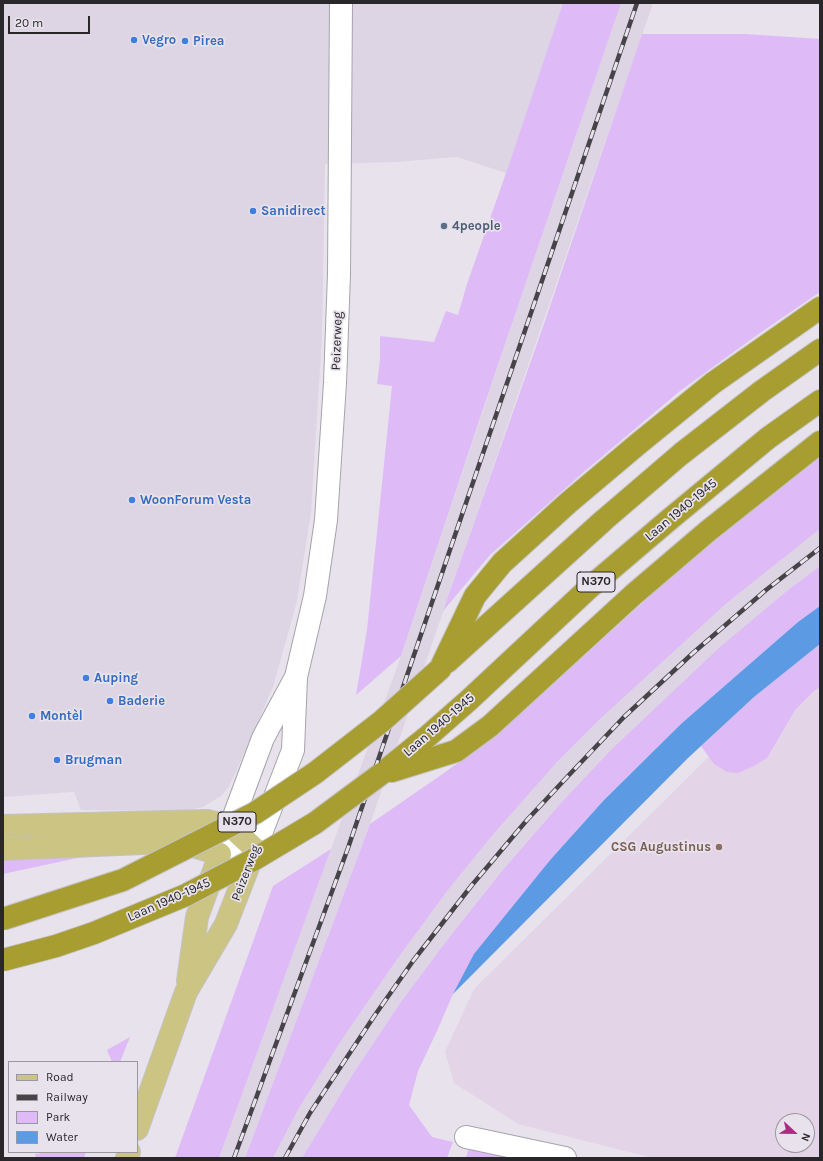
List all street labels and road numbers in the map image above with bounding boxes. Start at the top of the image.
street label: Peizerweg [328,311,346,371]
street label: Laan 1940-1945 [642,475,720,545]
road number: N370 [577,572,615,592]
street label: Laan 1940-1945 [400,690,478,760]
road number: N370 [218,812,256,832]
street label: Peizerweg [228,843,264,903]
street label: Laan 1940-1945 [125,875,213,925]

